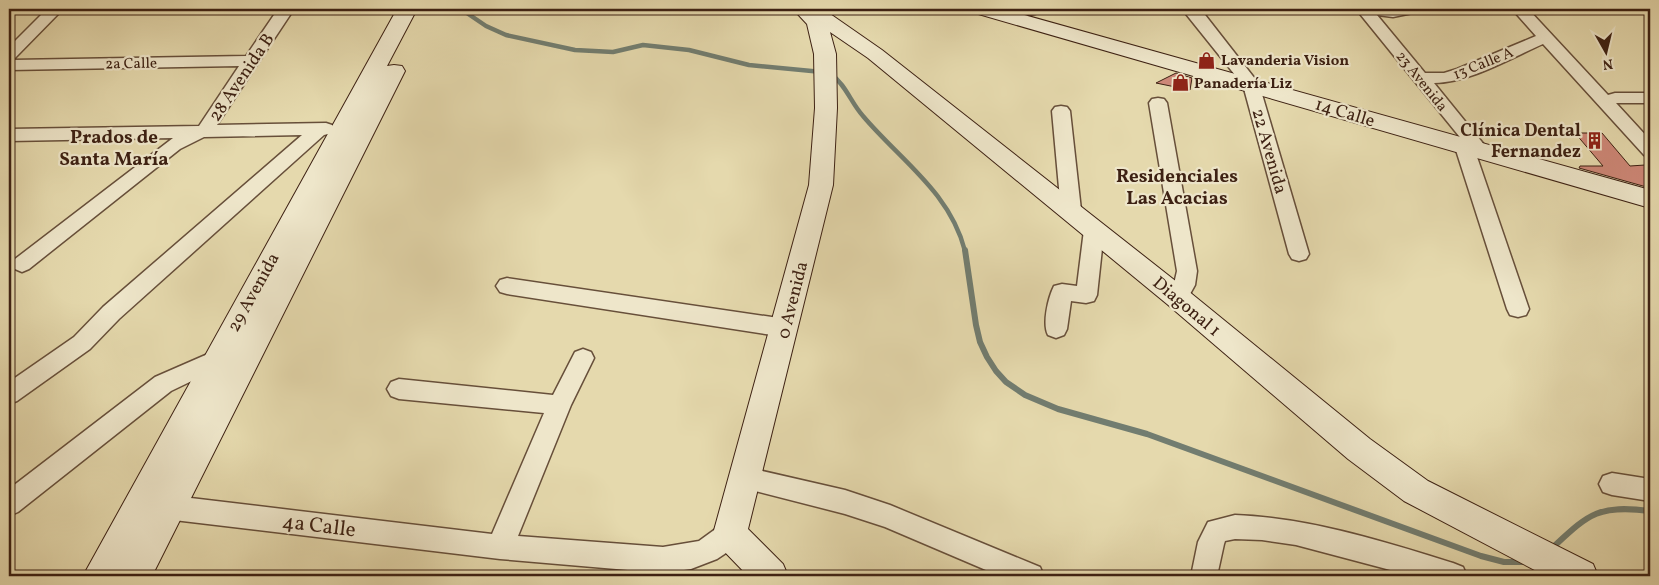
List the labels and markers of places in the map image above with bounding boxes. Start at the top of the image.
shop icon: Lavanderia Vision [1197,50,1217,70]
place label: Lavanderia Vision [1221,51,1349,72]
shop icon: Panadería Liz [1170,73,1190,93]
place label: Panadería Liz [1194,74,1293,95]
place label: Clínica Dental Fernandez [1460,119,1581,165]
building icon: Clínica Dental Fernandez [1585,130,1605,150]

